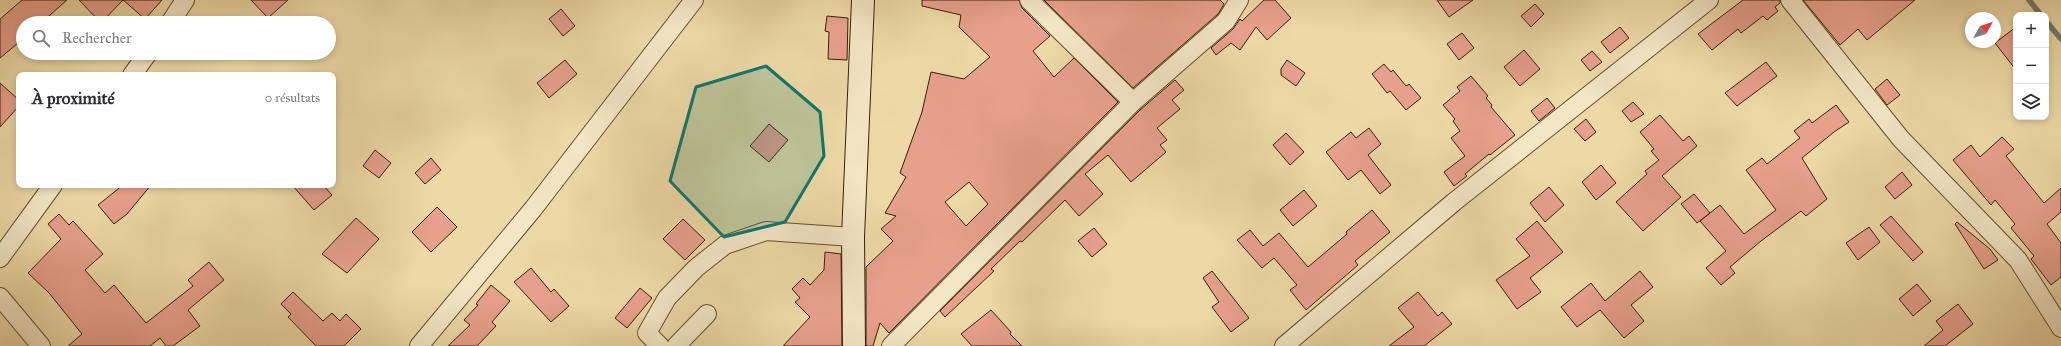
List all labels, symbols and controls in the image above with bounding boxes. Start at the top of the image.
north arrow [1965,12,2001,48]
map controls [2013,12,2049,120]
button: + [2013,12,2049,48]
search box [16,16,336,60]
icon: search [30,27,52,49]
text: Rechercher [62,29,132,47]
button: − [2013,48,2049,84]
button: layers [2013,84,2049,120]
text: À proximité [32,88,115,109]
text: 0 résultats [265,90,320,106]

